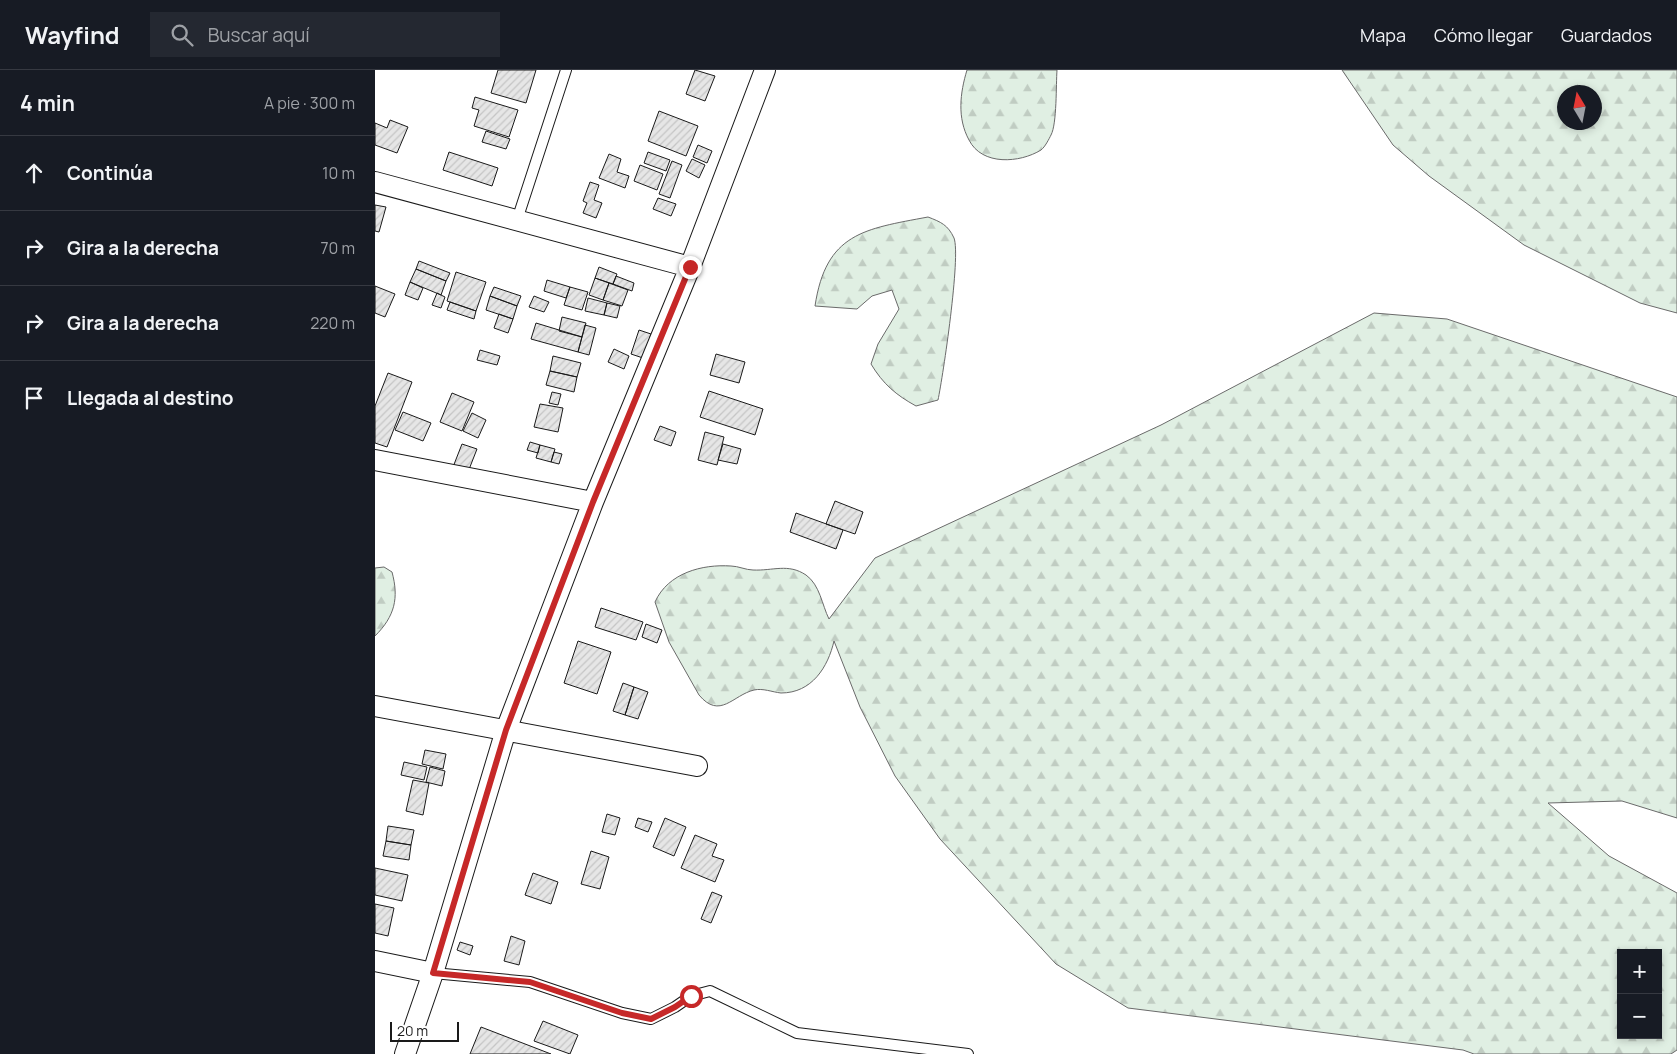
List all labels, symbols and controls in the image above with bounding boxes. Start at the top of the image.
search box [150,12,500,57]
text: Wayfind [25,18,120,51]
icon: search [168,21,196,49]
text: Buscar aquí [208,22,310,48]
text: Mapa [1360,23,1406,47]
text: Cómo llegar [1434,23,1533,47]
text: Guardados [1561,23,1652,47]
north arrow [1557,85,1602,130]
text: 4 min [20,89,75,117]
text: A pie · 300 m [264,92,355,114]
icon: ahead [20,159,48,187]
text: Continúa [67,160,153,186]
text: 10 m [322,162,355,184]
icon: right [20,234,48,262]
text: Gira a la derecha [67,235,219,261]
text: 70 m [320,237,355,259]
route end [679,256,702,279]
icon: right [20,309,48,337]
text: Gira a la derecha [67,310,219,336]
text: 220 m [310,312,355,334]
icon: arrive [20,384,48,412]
text: Llegada al destino [67,385,234,411]
map controls [1617,949,1662,1039]
button: + [1617,949,1662,994]
route start [680,985,703,1008]
button: − [1617,994,1662,1039]
scale bar [390,1019,459,1042]
text: 20 m [397,1021,428,1040]

